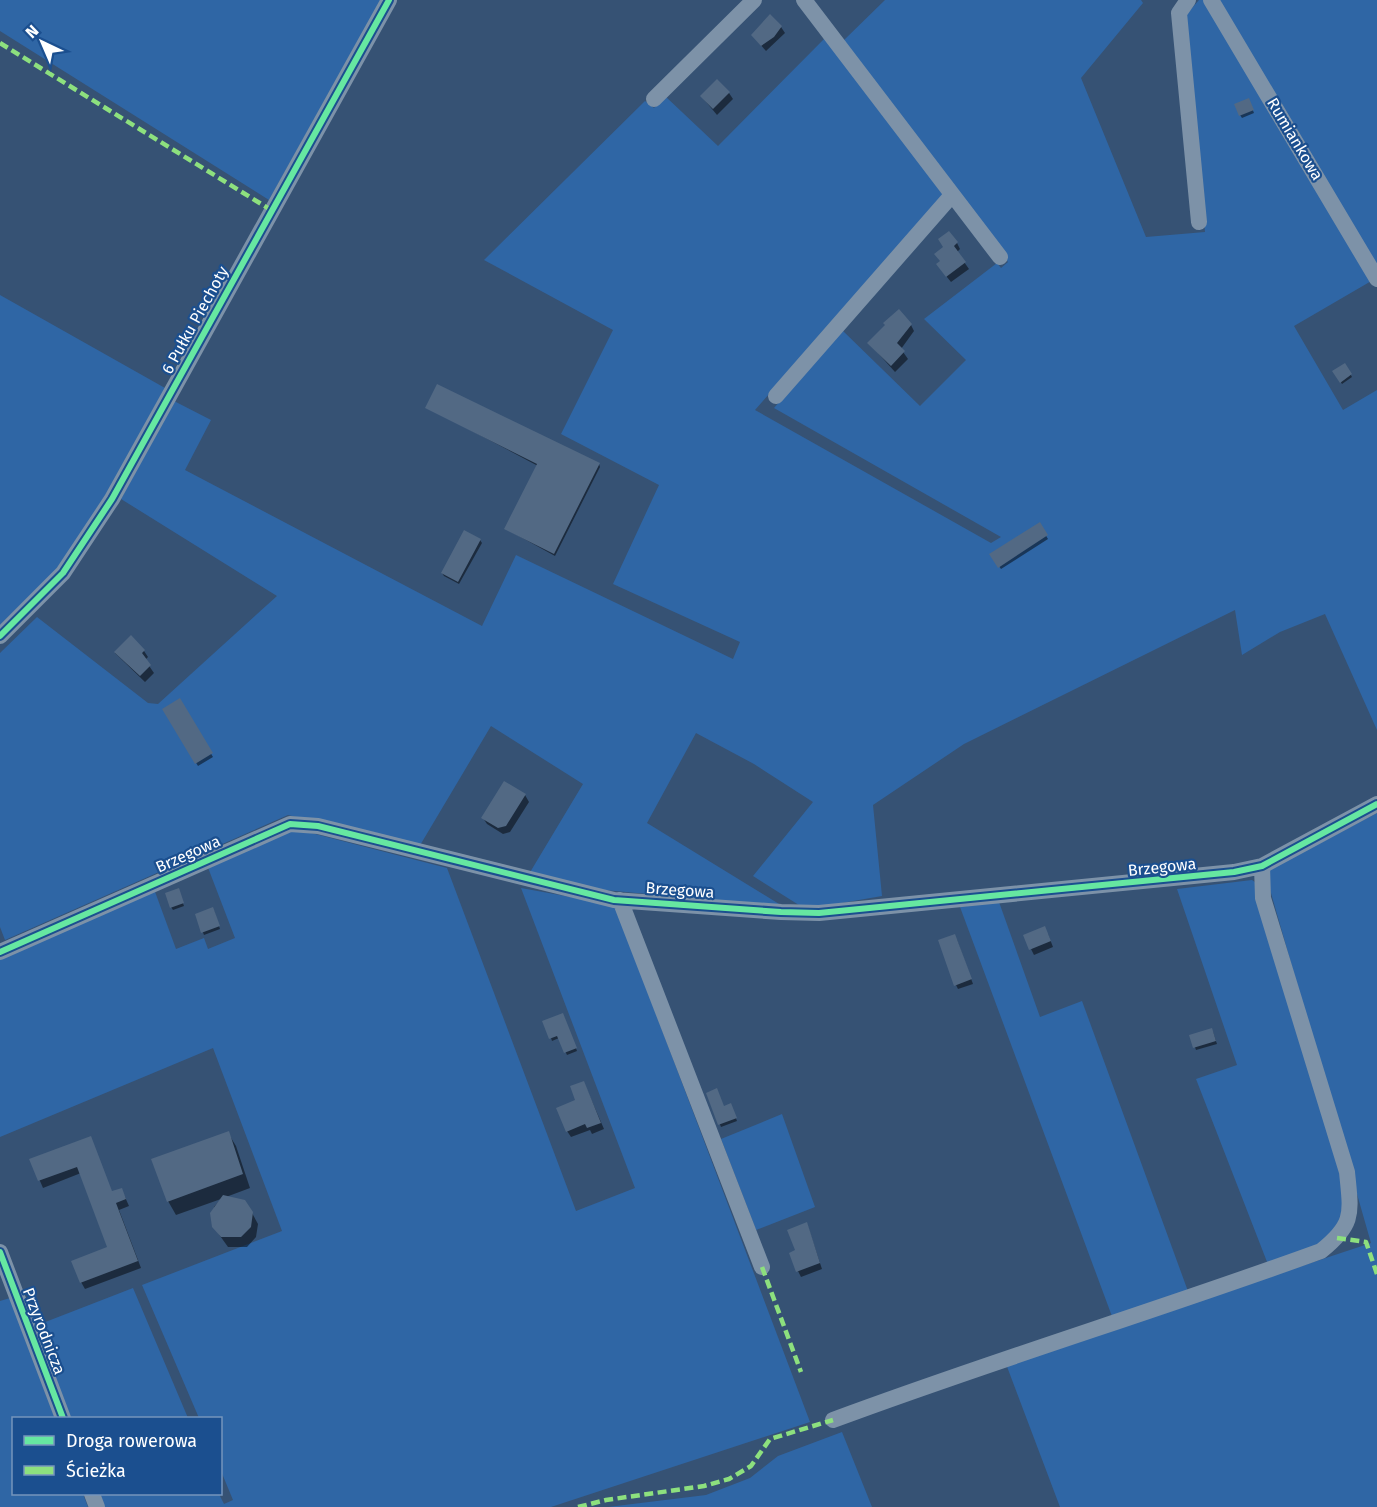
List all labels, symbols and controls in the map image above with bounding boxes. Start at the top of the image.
north arrow [12,12,72,72]
text: N [22,21,42,42]
street label: Rumiankowa [1263,94,1327,184]
street label: 6 Pułku Piechoty [158,263,232,377]
street label: Brzegowa [153,831,223,877]
street label: Brzegowa [1127,854,1197,880]
street label: Brzegowa [645,878,715,902]
street label: Przyrodnicza [19,1285,69,1377]
legend [12,1417,222,1495]
text: Droga rowerowa [66,1430,197,1452]
text: Ścieżka [66,1460,126,1482]

